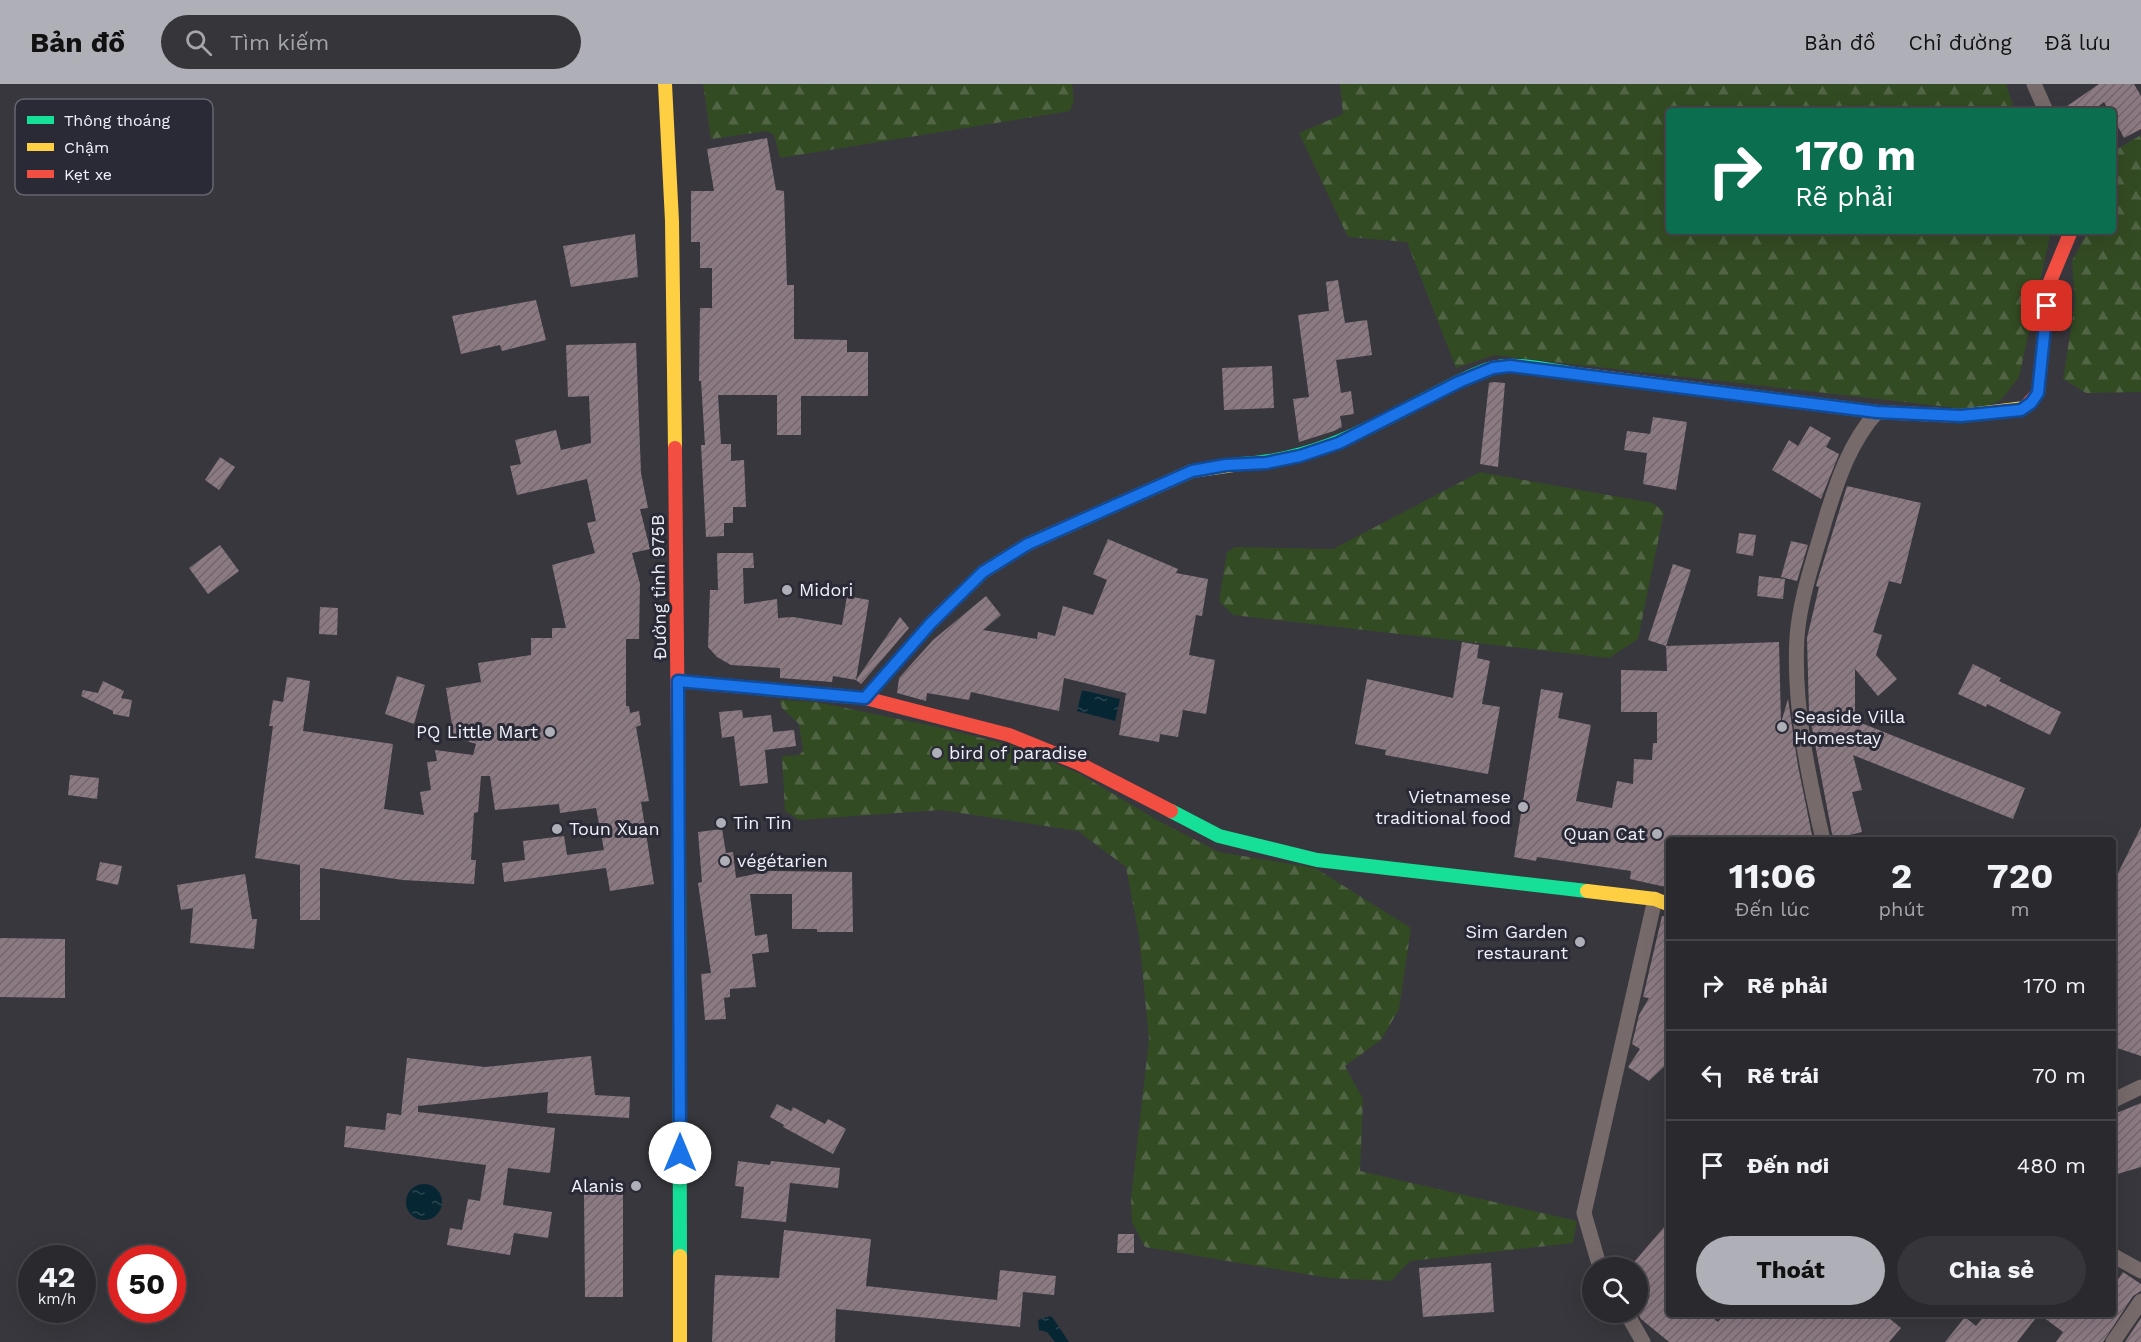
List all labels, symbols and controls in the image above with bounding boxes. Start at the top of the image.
search box [161,15,581,69]
text: Bản đồ [30,26,125,59]
icon: search [182,26,215,59]
text: Tìm kiếm [230,30,329,55]
text: Bản đồ [1804,30,1876,55]
text: Chỉ đường [1909,30,2012,55]
text: Đã lưu [2045,30,2111,55]
legend [15,99,213,195]
text: Thông thoáng [64,111,171,130]
text: 170 m [1795,131,1916,180]
icon: right [1696,132,1774,210]
text: Chậm [64,138,109,157]
text: Kẹt xe [64,165,112,184]
text: Rẽ phải [1795,181,1893,213]
pin [2021,280,2072,331]
icon: arrive [2030,289,2063,322]
street label: Đường tỉnh 975B [647,514,670,660]
place label: Midori [799,579,853,600]
marker: Midori [780,583,794,597]
place label: Seaside Villa Homestay [1794,706,1905,748]
marker: Seaside Villa Homestay [1775,720,1789,734]
place label: PQ Little Mart [416,721,538,742]
marker: PQ Little Mart [543,725,557,739]
place label: bird of paradise [949,742,1087,763]
marker: bird of paradise [930,746,944,760]
place label: Vietnamese traditional food [1375,786,1511,828]
marker: Vietnamese traditional food [1516,800,1530,814]
place label: Tin Tin [733,812,792,833]
marker: Tin Tin [714,816,728,830]
place label: Toun Xuan [569,818,660,839]
marker: Toun Xuan [550,822,564,836]
place label: Quan Cat [1563,823,1645,844]
marker: Quan Cat [1650,827,1664,841]
place label: végétarien [737,850,828,871]
marker: végétarien [718,854,732,868]
text: 11:06 [1729,855,1816,897]
text: 2 [1891,855,1912,897]
text: 720 [1987,855,2053,897]
text: Đến lúc [1735,897,1810,921]
text: phút [1879,897,1924,921]
text: m [2011,897,2030,921]
place label: Sim Garden restaurant [1465,921,1568,963]
marker: Sim Garden restaurant [1573,935,1587,949]
icon: right [1696,969,1729,1002]
text: Rẽ phải [1747,973,1828,998]
text: 170 m [2023,973,2086,998]
icon: left [1696,1059,1729,1092]
text: Rẽ trái [1747,1063,1819,1088]
text: 70 m [2032,1063,2086,1088]
position arrow [648,1121,712,1185]
icon: arrive [1696,1149,1729,1182]
text: Đến nơi [1747,1153,1829,1178]
text: 480 m [2017,1153,2086,1178]
place label: Alanis [571,1175,624,1196]
marker: Alanis [629,1179,643,1193]
button: Thoát [1696,1236,1885,1305]
button: Chia sẻ [1897,1236,2086,1305]
speed limit sign: 50 [108,1245,186,1323]
map controls [1582,1257,1648,1323]
button: search [1582,1257,1648,1323]
text: 42 [39,1259,75,1294]
text: km/h [38,1290,76,1308]

